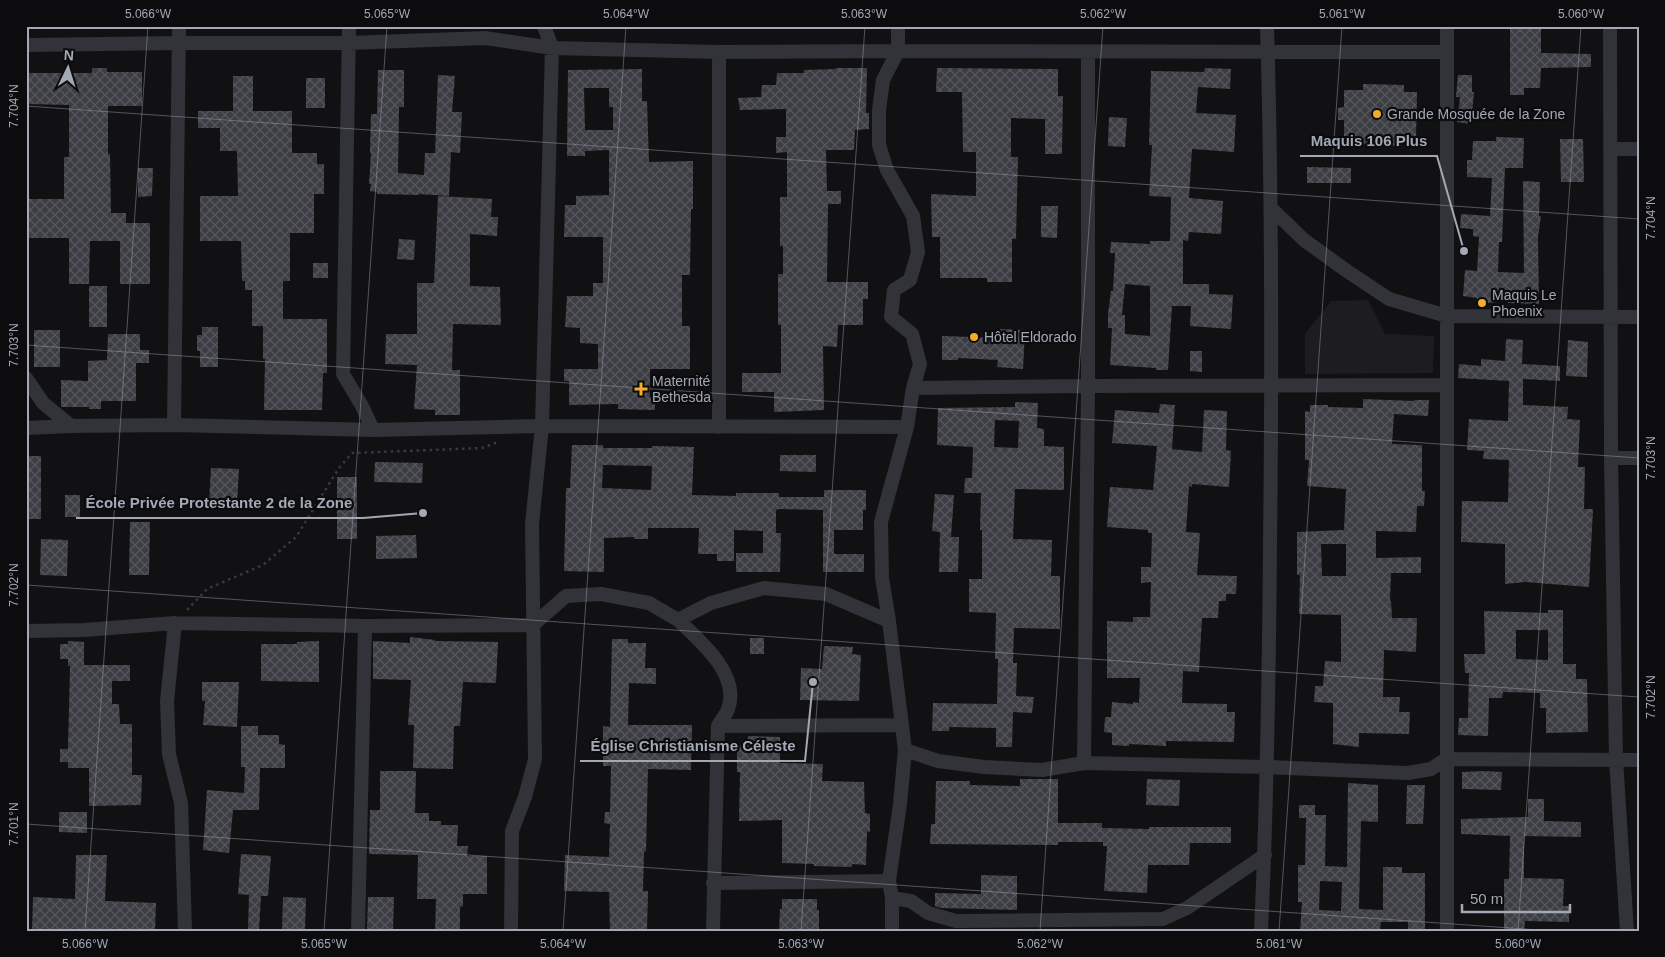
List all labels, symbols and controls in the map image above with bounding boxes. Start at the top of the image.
text: 5.066°W [125,7,172,21]
text: 5.065°W [364,7,411,21]
text: 5.064°W [603,7,650,21]
text: 5.063°W [841,7,888,21]
text: 5.062°W [1080,7,1127,21]
text: 5.061°W [1319,7,1366,21]
text: 5.060°W [1558,7,1605,21]
north arrow [42,42,92,92]
text: N [63,47,75,63]
text: 7.704°N [7,84,21,128]
place label: Grande Mosquée de la Zone [1387,106,1565,122]
marker: Grande Mosquée de la Zone [1371,108,1383,120]
callout: Maquis 106 Plus [1300,126,1437,156]
text: Maquis 106 Plus [1311,132,1427,149]
text: 7.704°N [1644,196,1658,240]
place label: Maquis Le Phoenix [1492,287,1557,319]
marker: Maquis Le Phoenix [1476,297,1488,309]
text: 7.703°N [7,323,21,367]
place label: Hôtel Eldorado [984,329,1077,345]
marker: Hôtel Eldorado [968,331,980,343]
place label: Maternité Bethesda [652,373,711,405]
marker: Maternité Bethesda [634,382,648,396]
text: 7.703°N [1644,436,1658,480]
callout: École Privée Protestante 2 de la Zone [76,488,363,518]
text: École Privée Protestante 2 de la Zone [86,494,352,511]
text: 7.702°N [7,563,21,607]
text: 7.702°N [1644,675,1658,719]
callout: Église Christianisme Céleste [580,731,805,761]
text: Église Christianisme Céleste [590,737,796,754]
text: 7.701°N [7,802,21,846]
scale bar [1462,882,1570,914]
text: 50 m [1470,890,1503,907]
text: 5.066°W [62,937,109,951]
text: 5.065°W [301,937,348,951]
text: 5.064°W [540,937,587,951]
text: 5.063°W [778,937,825,951]
text: 5.062°W [1017,937,1064,951]
text: 5.061°W [1256,937,1303,951]
text: 5.060°W [1495,937,1542,951]

